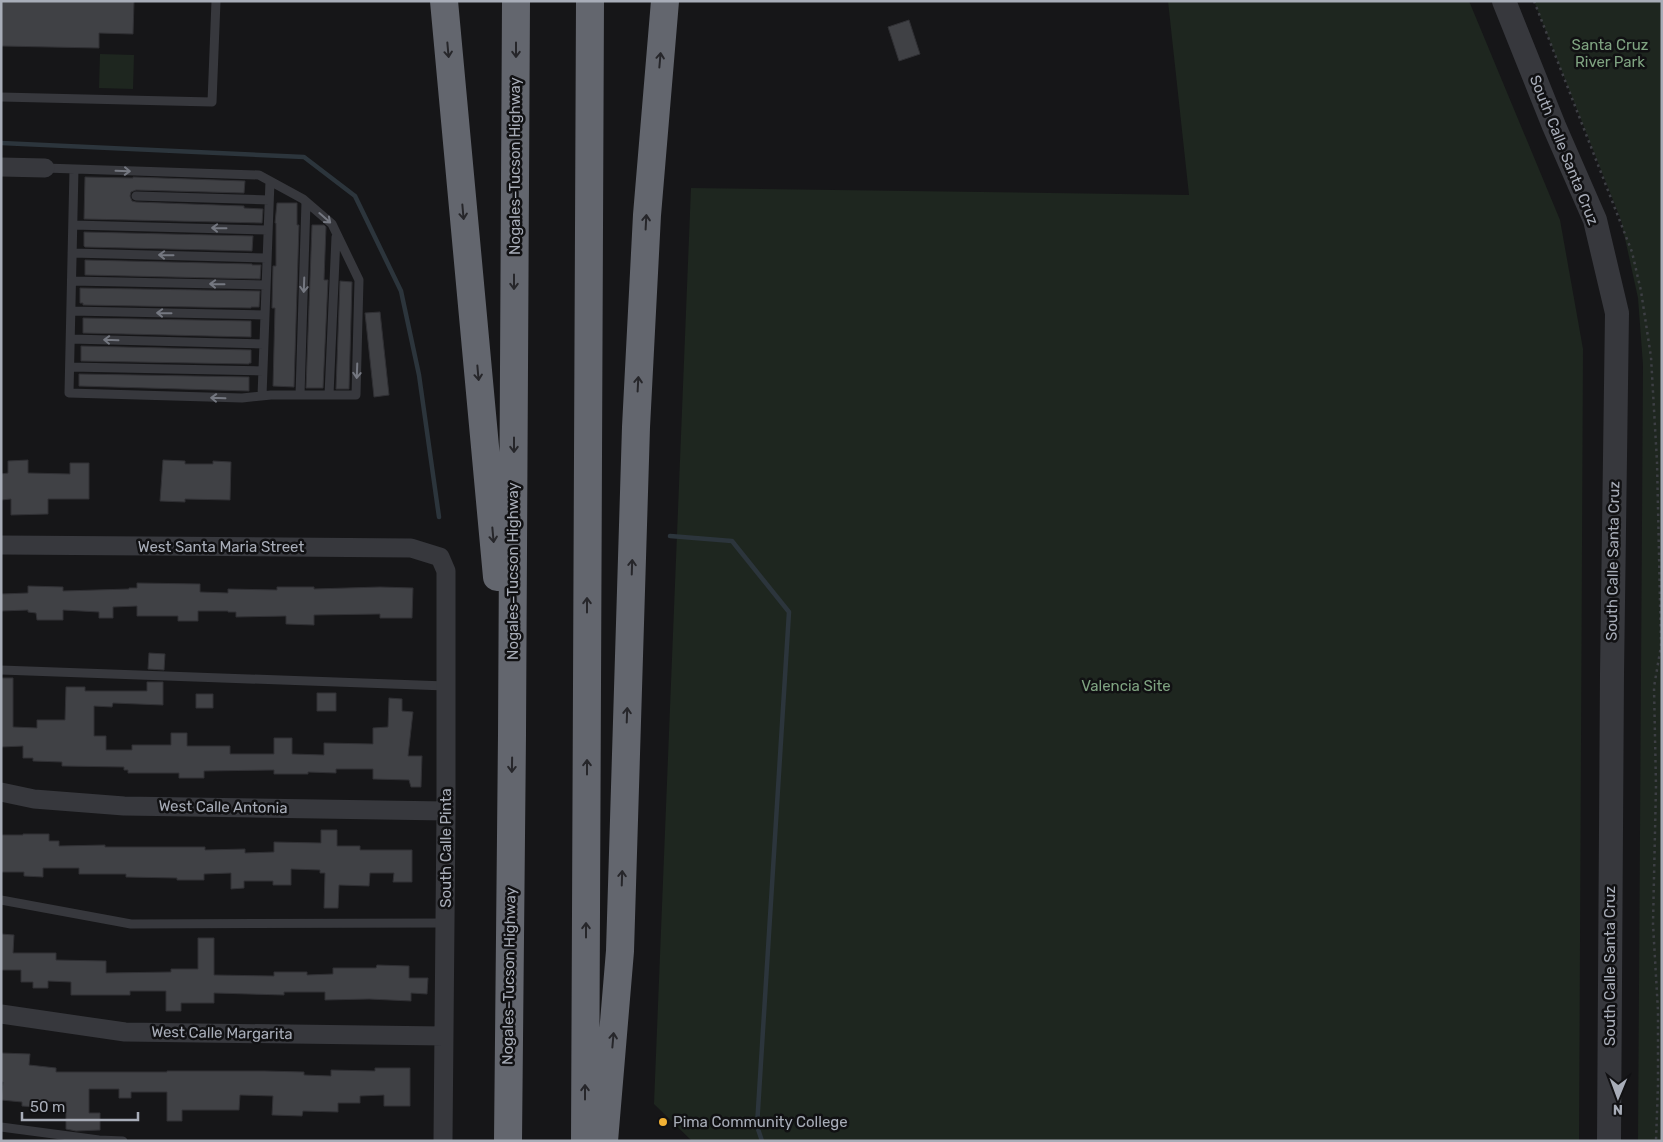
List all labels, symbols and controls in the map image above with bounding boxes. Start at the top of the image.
park label: Santa Cruz River Park [1572,36,1649,71]
one-way arrow [444,42,453,58]
one-way arrow [511,42,521,58]
one-way arrow [655,52,664,68]
street label: South Calle Santa Cruz [1526,72,1602,228]
street label: Nogales–Tucson Highway [506,77,524,255]
one-way arrow [114,166,131,176]
one-way arrow [459,203,468,219]
one-way arrow [318,212,331,224]
one-way arrow [642,214,651,230]
one-way arrow [212,224,228,233]
one-way arrow [158,251,174,260]
one-way arrow [509,274,519,290]
one-way arrow [299,277,308,293]
one-way arrow [210,279,226,289]
one-way arrow [156,308,172,318]
one-way arrow [103,335,119,345]
one-way arrow [352,362,362,379]
one-way arrow [474,365,483,381]
one-way arrow [634,376,643,392]
one-way arrow [211,393,227,402]
one-way arrow [509,436,519,453]
street label: South Calle Santa Cruz [1603,480,1623,641]
street label: Nogales–Tucson Highway [504,482,522,660]
one-way arrow [489,527,498,543]
street label: West Santa Maria Street [138,538,304,556]
one-way arrow [627,560,637,576]
one-way arrow [582,597,592,613]
park label: Valencia Site [1081,677,1171,695]
one-way arrow [622,708,632,724]
one-way arrow [507,756,517,773]
one-way arrow [582,759,592,776]
street label: South Calle Pinta [437,788,455,908]
street label: West Calle Antonia [158,797,288,817]
one-way arrow [617,870,627,886]
street label: South Calle Santa Cruz [1601,886,1619,1046]
street label: Nogales–Tucson Highway [498,887,520,1065]
one-way arrow [581,922,591,938]
street label: West Calle Margarita [151,1023,293,1043]
one-way arrow [608,1032,617,1048]
north arrow [1593,1072,1643,1122]
one-way arrow [580,1084,590,1100]
scale bar [22,1090,139,1122]
text: 50 m [30,1098,65,1116]
text: N [1613,1101,1623,1118]
place label: Pima Community College [673,1113,848,1131]
marker: Pima Community College [657,1116,669,1128]

